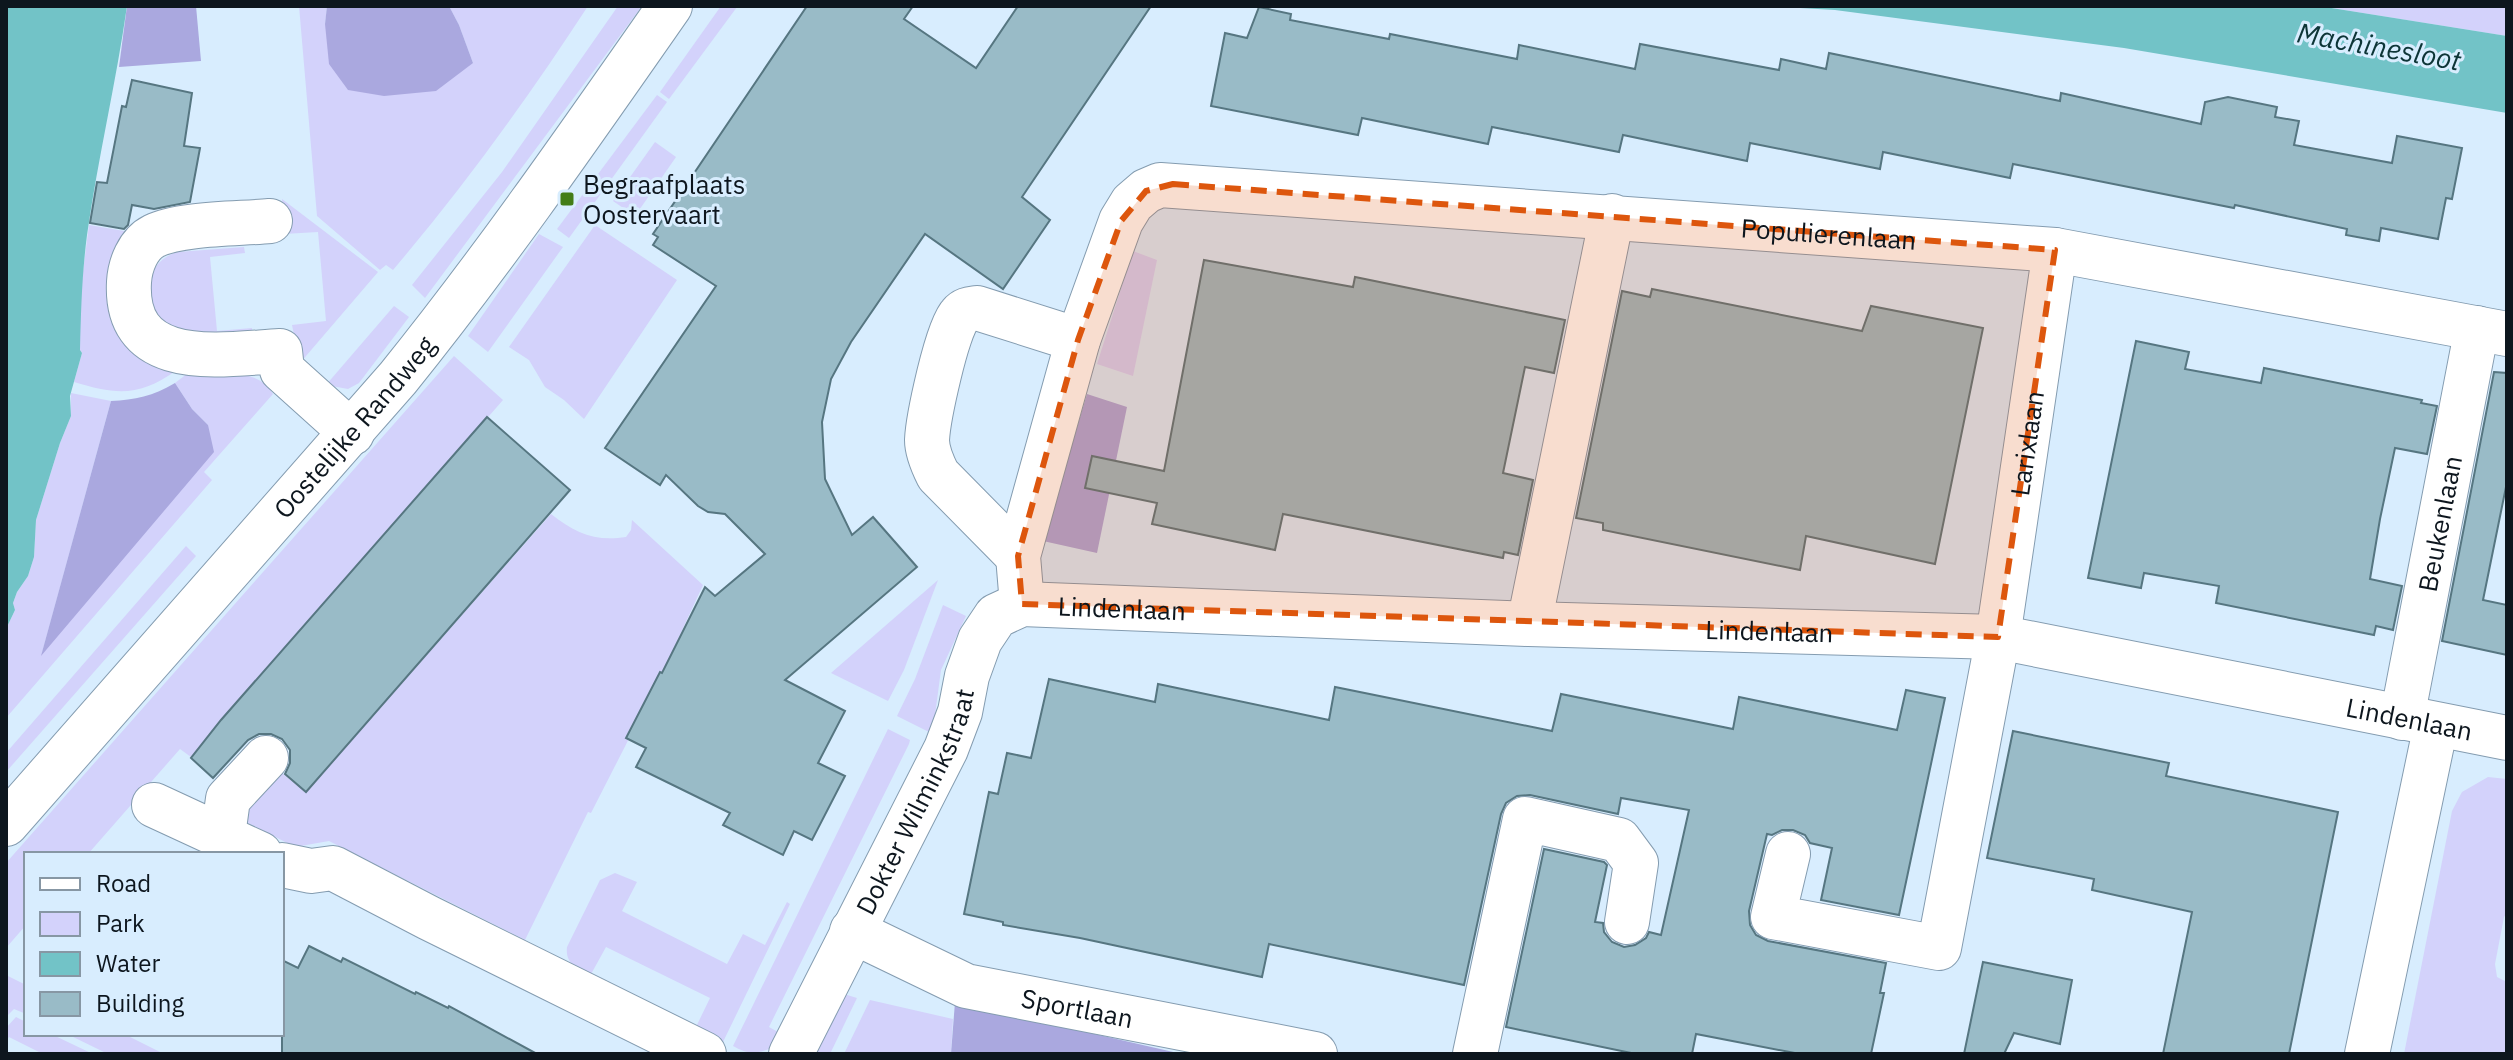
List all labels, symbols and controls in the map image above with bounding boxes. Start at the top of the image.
water label: Machinesloot [2294,13,2465,79]
place label: Begraafplaats Oostervaart [583,167,745,231]
marker: Begraafplaats Oostervaart [558,190,576,208]
street label: Populierenlaan [1740,210,1917,257]
street label: Oostelijke Randweg [266,329,442,525]
street label: Larixlaan [2002,388,2051,498]
street label: Beukenlaan [2410,453,2469,595]
street label: Lindenlaan [1057,588,1186,627]
street label: Lindenlaan [1705,612,1834,649]
street label: Dokter Wilminkstraat [848,686,981,920]
street label: Lindenlaan [2343,689,2475,748]
legend [24,852,284,1036]
text: Road [96,867,151,899]
text: Park [96,907,145,939]
text: Water [96,947,160,979]
street label: Sportlaan [1019,980,1136,1035]
text: Building [96,987,184,1019]

